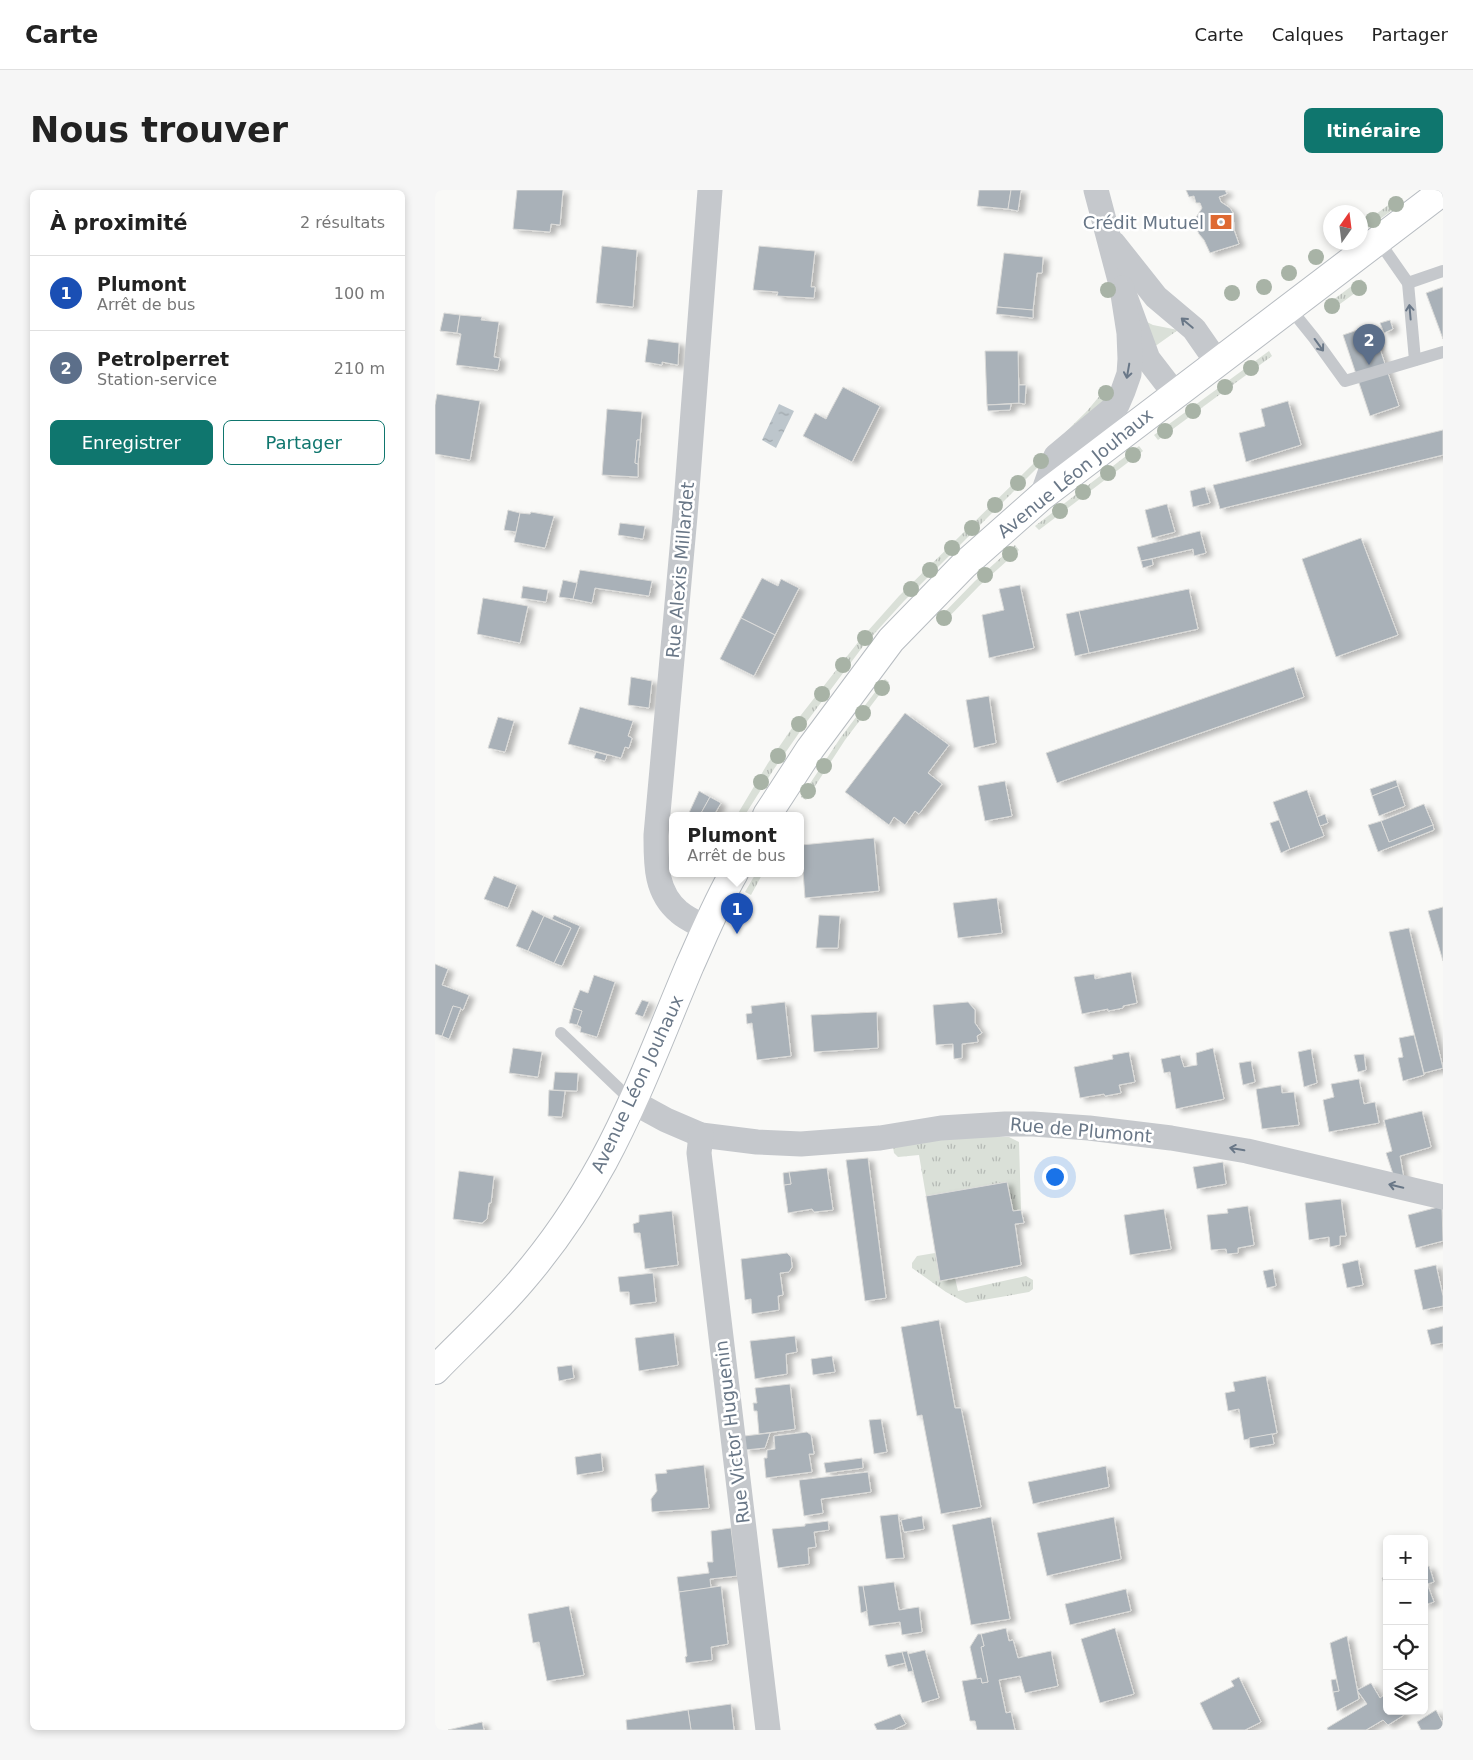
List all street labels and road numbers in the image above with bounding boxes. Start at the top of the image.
street label: Avenue Léon Jouhaux [993,404,1157,542]
street label: Rue Alexis Millardet [662,481,698,659]
street label: Avenue Léon Jouhaux [587,991,688,1176]
street label: Rue de Plumont [1009,1113,1153,1147]
street label: Rue Victor Huguenin [710,1339,754,1525]

